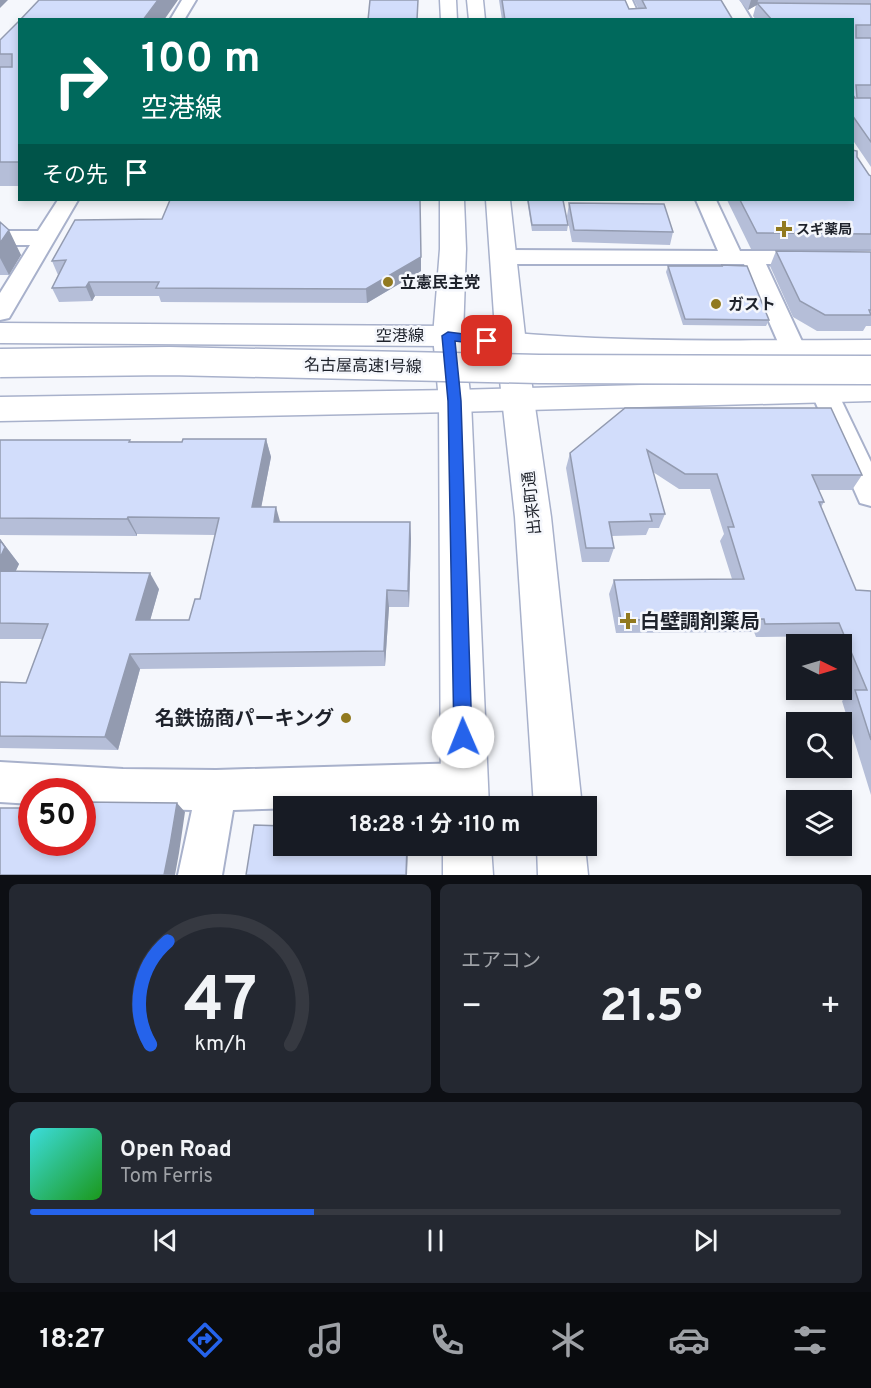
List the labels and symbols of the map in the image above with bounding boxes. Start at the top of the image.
place label: スギ薬局 [796,221,852,239]
marker: スギ薬局 [777,222,791,236]
place label: 立憲民主党 [400,274,480,294]
marker: 立憲民主党 [381,275,395,289]
place label: ガスト [728,296,776,316]
marker: ガスト [709,297,723,311]
pin [461,315,512,366]
street label: 空港線 [376,327,424,347]
street label: 名古屋高速1号線 [304,356,422,378]
street label: 出来町通 [520,470,546,536]
place label: 白壁調剤薬局 [640,610,760,636]
marker: 白壁調剤薬局 [621,614,635,628]
north arrow [786,634,852,700]
position arrow [431,705,495,769]
place label: 名鉄協商パーキング [155,707,334,733]
marker: 名鉄協商パーキング [339,711,353,725]
speed limit sign: 50 [18,778,96,856]

